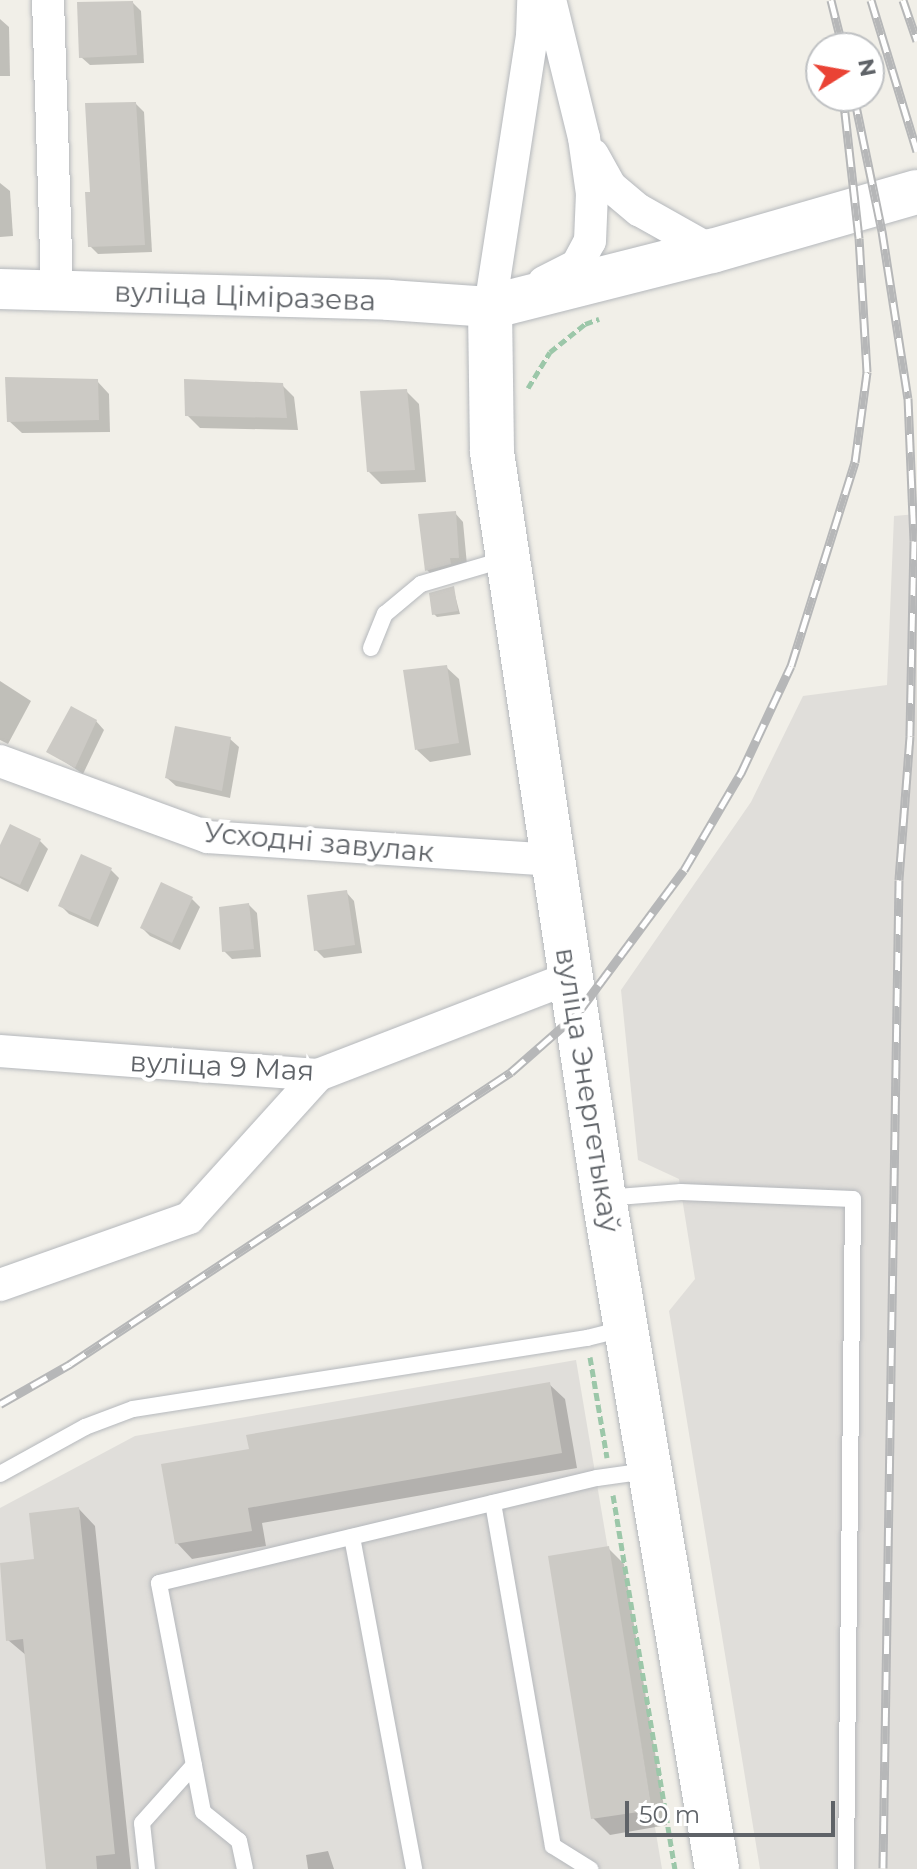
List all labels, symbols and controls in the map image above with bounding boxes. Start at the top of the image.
north arrow [805,32,885,112]
text: N [852,56,882,79]
street label: вуліца Ціміразева [114,275,376,317]
street label: Усходні завулак [203,815,435,869]
street label: вуліца Энергетыкаў [549,945,627,1235]
street label: вуліца 9 Мая [129,1044,315,1088]
scale bar [629,1785,839,1835]
text: 50 m [639,1800,700,1829]

